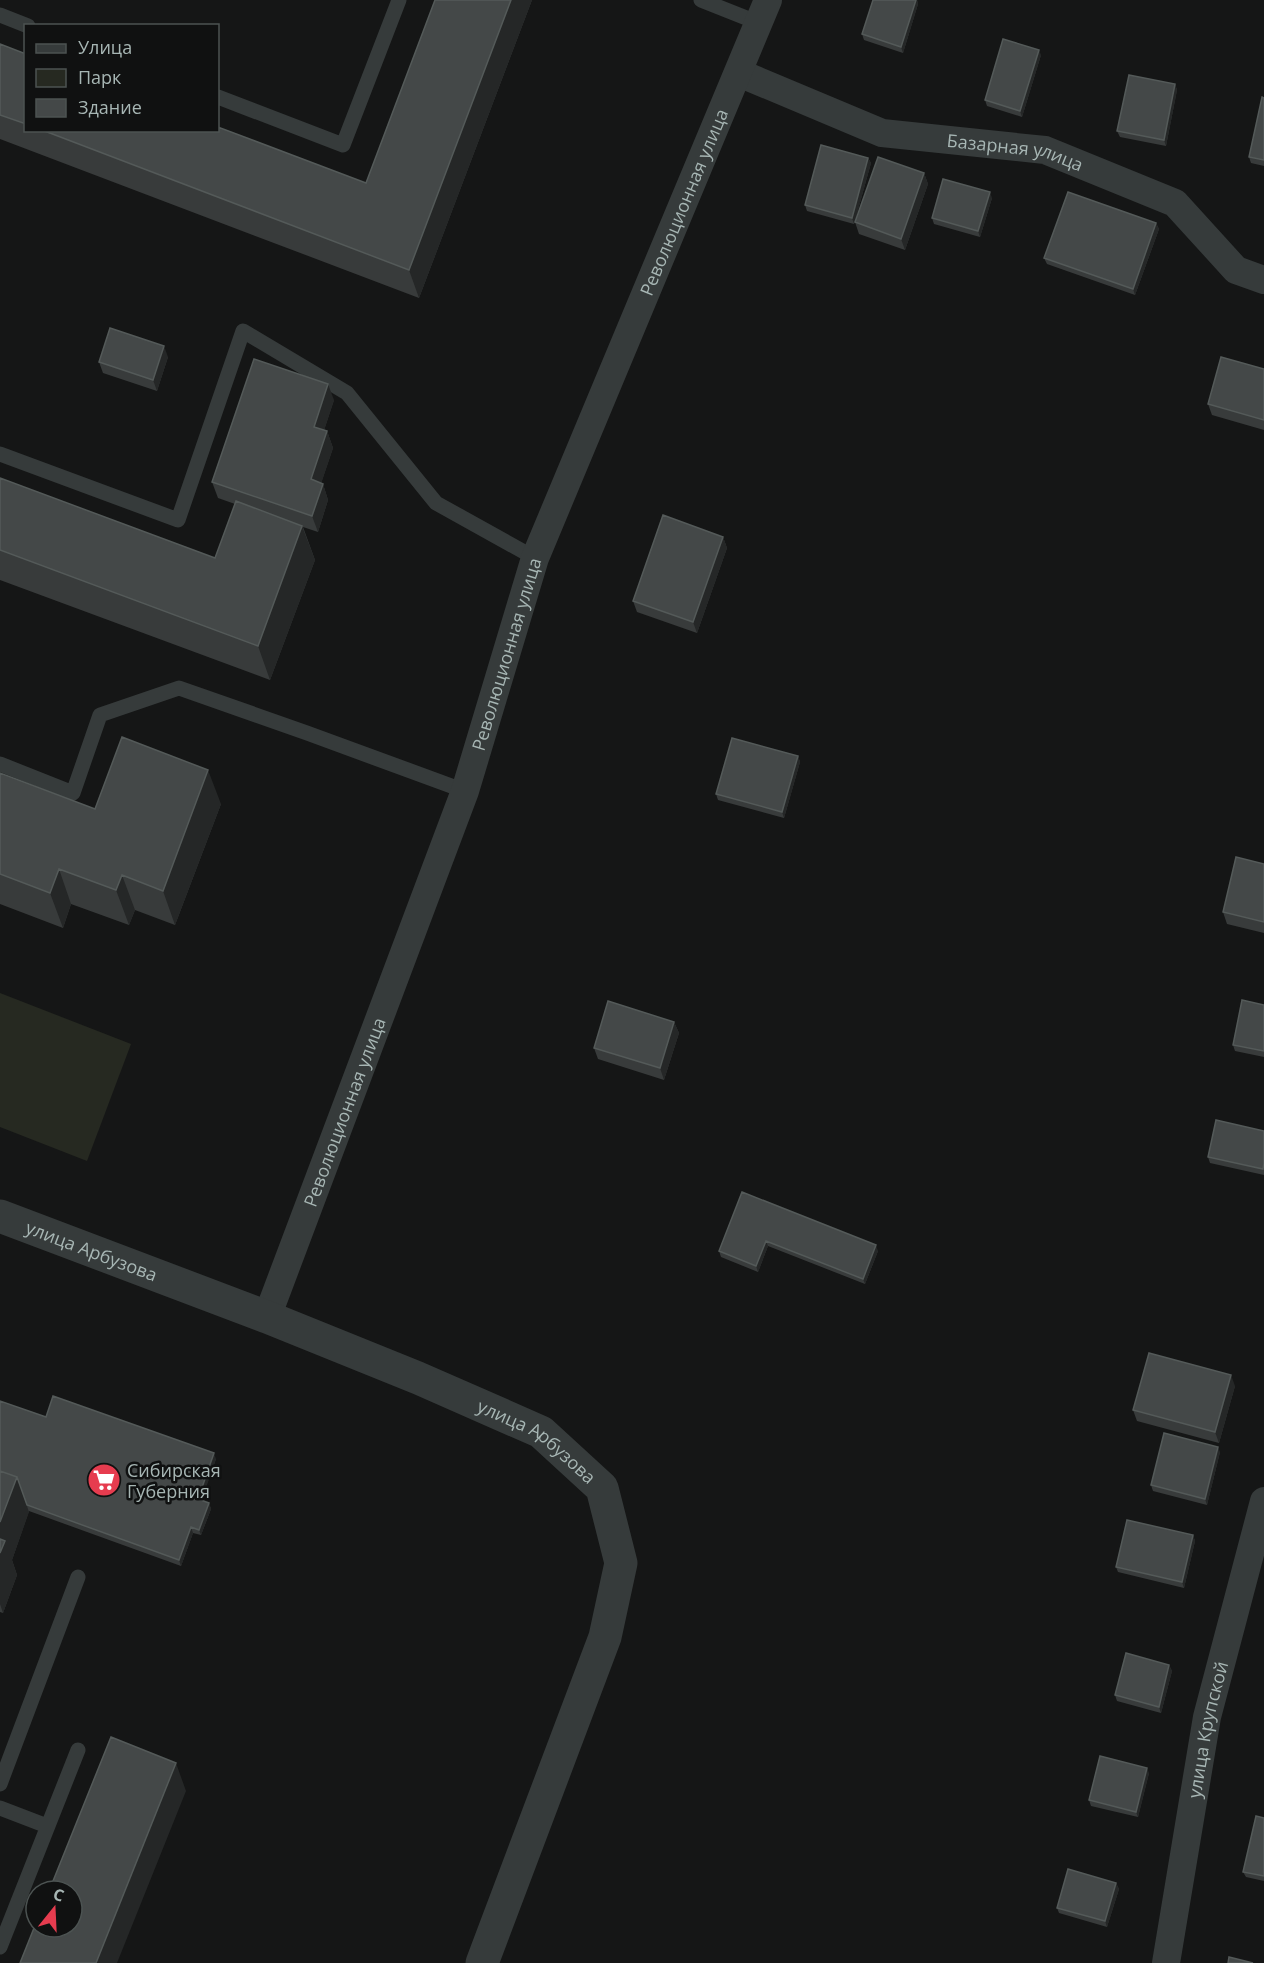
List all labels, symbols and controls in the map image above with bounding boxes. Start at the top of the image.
legend [24,24,219,132]
text: Улица [78,35,132,59]
text: Парк [78,65,122,89]
text: Здание [78,95,142,119]
street label: Революционная улица [634,105,733,299]
street label: Базарная улица [946,128,1087,176]
street label: Революционная улица [466,555,546,754]
street label: Революционная улица [298,1014,391,1210]
street label: улица Арбузова [22,1215,161,1286]
street label: улица Арбузова [474,1394,601,1489]
place label: Сибирская Губерния [127,1458,221,1503]
supermarket icon: Сибирская Губерния [86,1462,122,1498]
street label: улица Крупской [1182,1659,1233,1800]
north arrow [24,1879,84,1939]
text: С [50,1883,67,1907]

